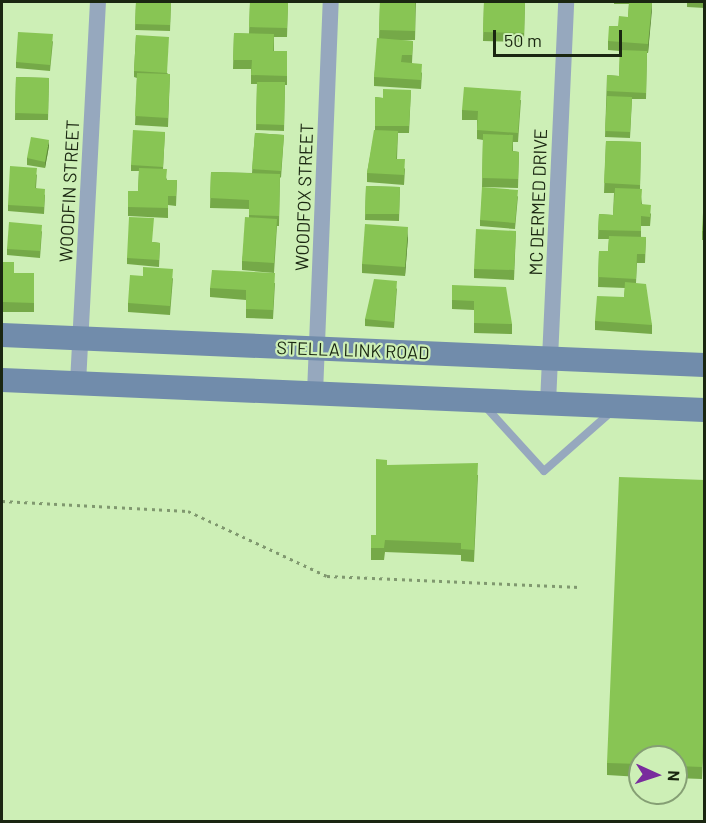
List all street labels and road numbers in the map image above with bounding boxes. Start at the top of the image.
street label: WOODFIN STREET [54,119,84,263]
street label: WOODFOX STREET [291,123,317,271]
street label: MC DERMED DRIVE [525,128,551,276]
street label: STELLA LINK ROAD [276,337,430,363]

